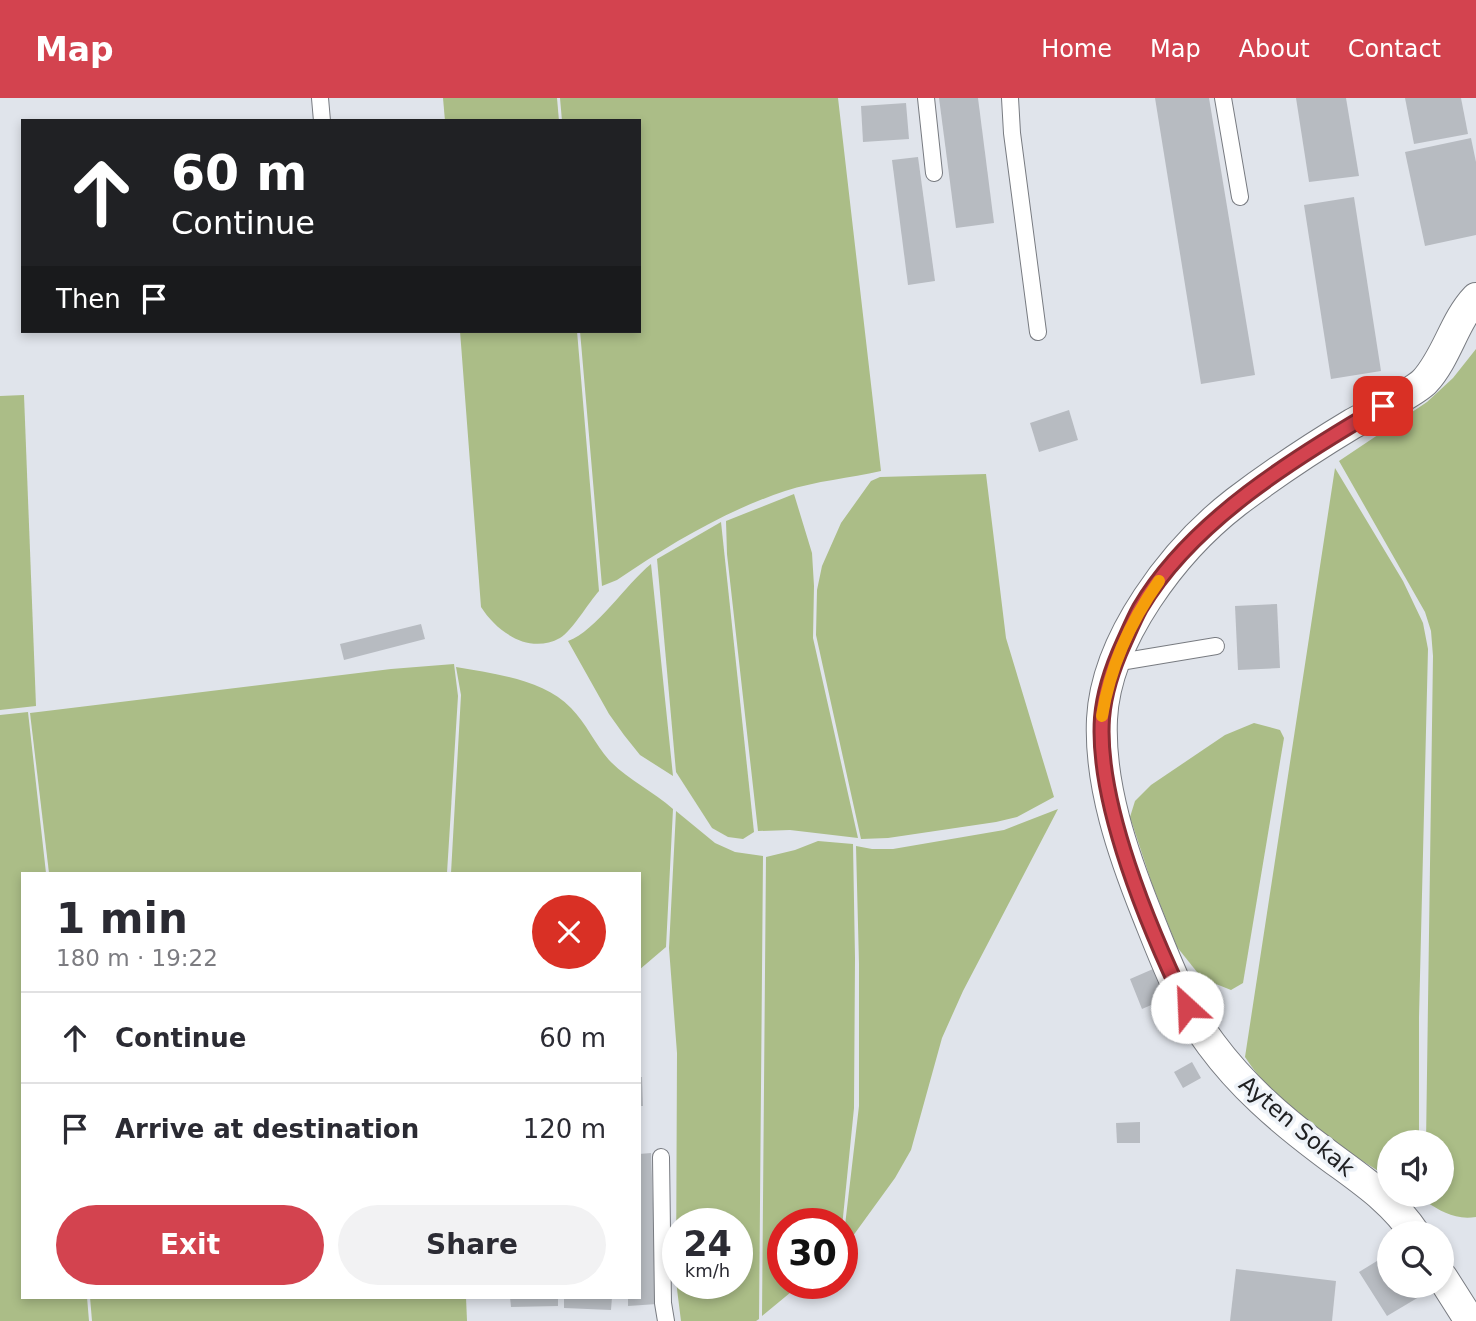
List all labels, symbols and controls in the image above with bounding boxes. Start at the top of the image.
text: Map [35,30,114,69]
text: Home [1041,35,1112,63]
text: Map [1150,35,1201,63]
text: About [1239,35,1310,63]
text: Contact [1348,35,1441,63]
text: 60 m [171,145,307,202]
icon: ahead [56,147,147,238]
text: Continue [171,204,315,242]
icon: arrive [135,280,173,318]
text: Then [56,284,121,314]
pin [1353,376,1413,436]
icon: arrive [1364,387,1402,425]
text: 1 min [56,894,188,943]
button: close [532,895,606,969]
text: 180 m · 19:22 [56,945,218,971]
position arrow [1150,970,1224,1044]
icon: ahead [56,1019,94,1057]
text: Continue [115,1023,246,1053]
text: 60 m [539,1023,606,1053]
street label: Ayten Sokak [1234,1070,1360,1182]
icon: arrive [56,1110,94,1148]
text: Arrive at destination [115,1114,419,1144]
text: 120 m [523,1114,606,1144]
map controls [1377,1130,1454,1298]
button: sound [1377,1130,1454,1207]
button: Exit [56,1205,324,1285]
button: Share [338,1205,606,1285]
speed limit sign: 30 [767,1208,858,1299]
button: search [1377,1221,1454,1298]
text: 24 [683,1224,732,1264]
text: km/h [685,1260,730,1281]

